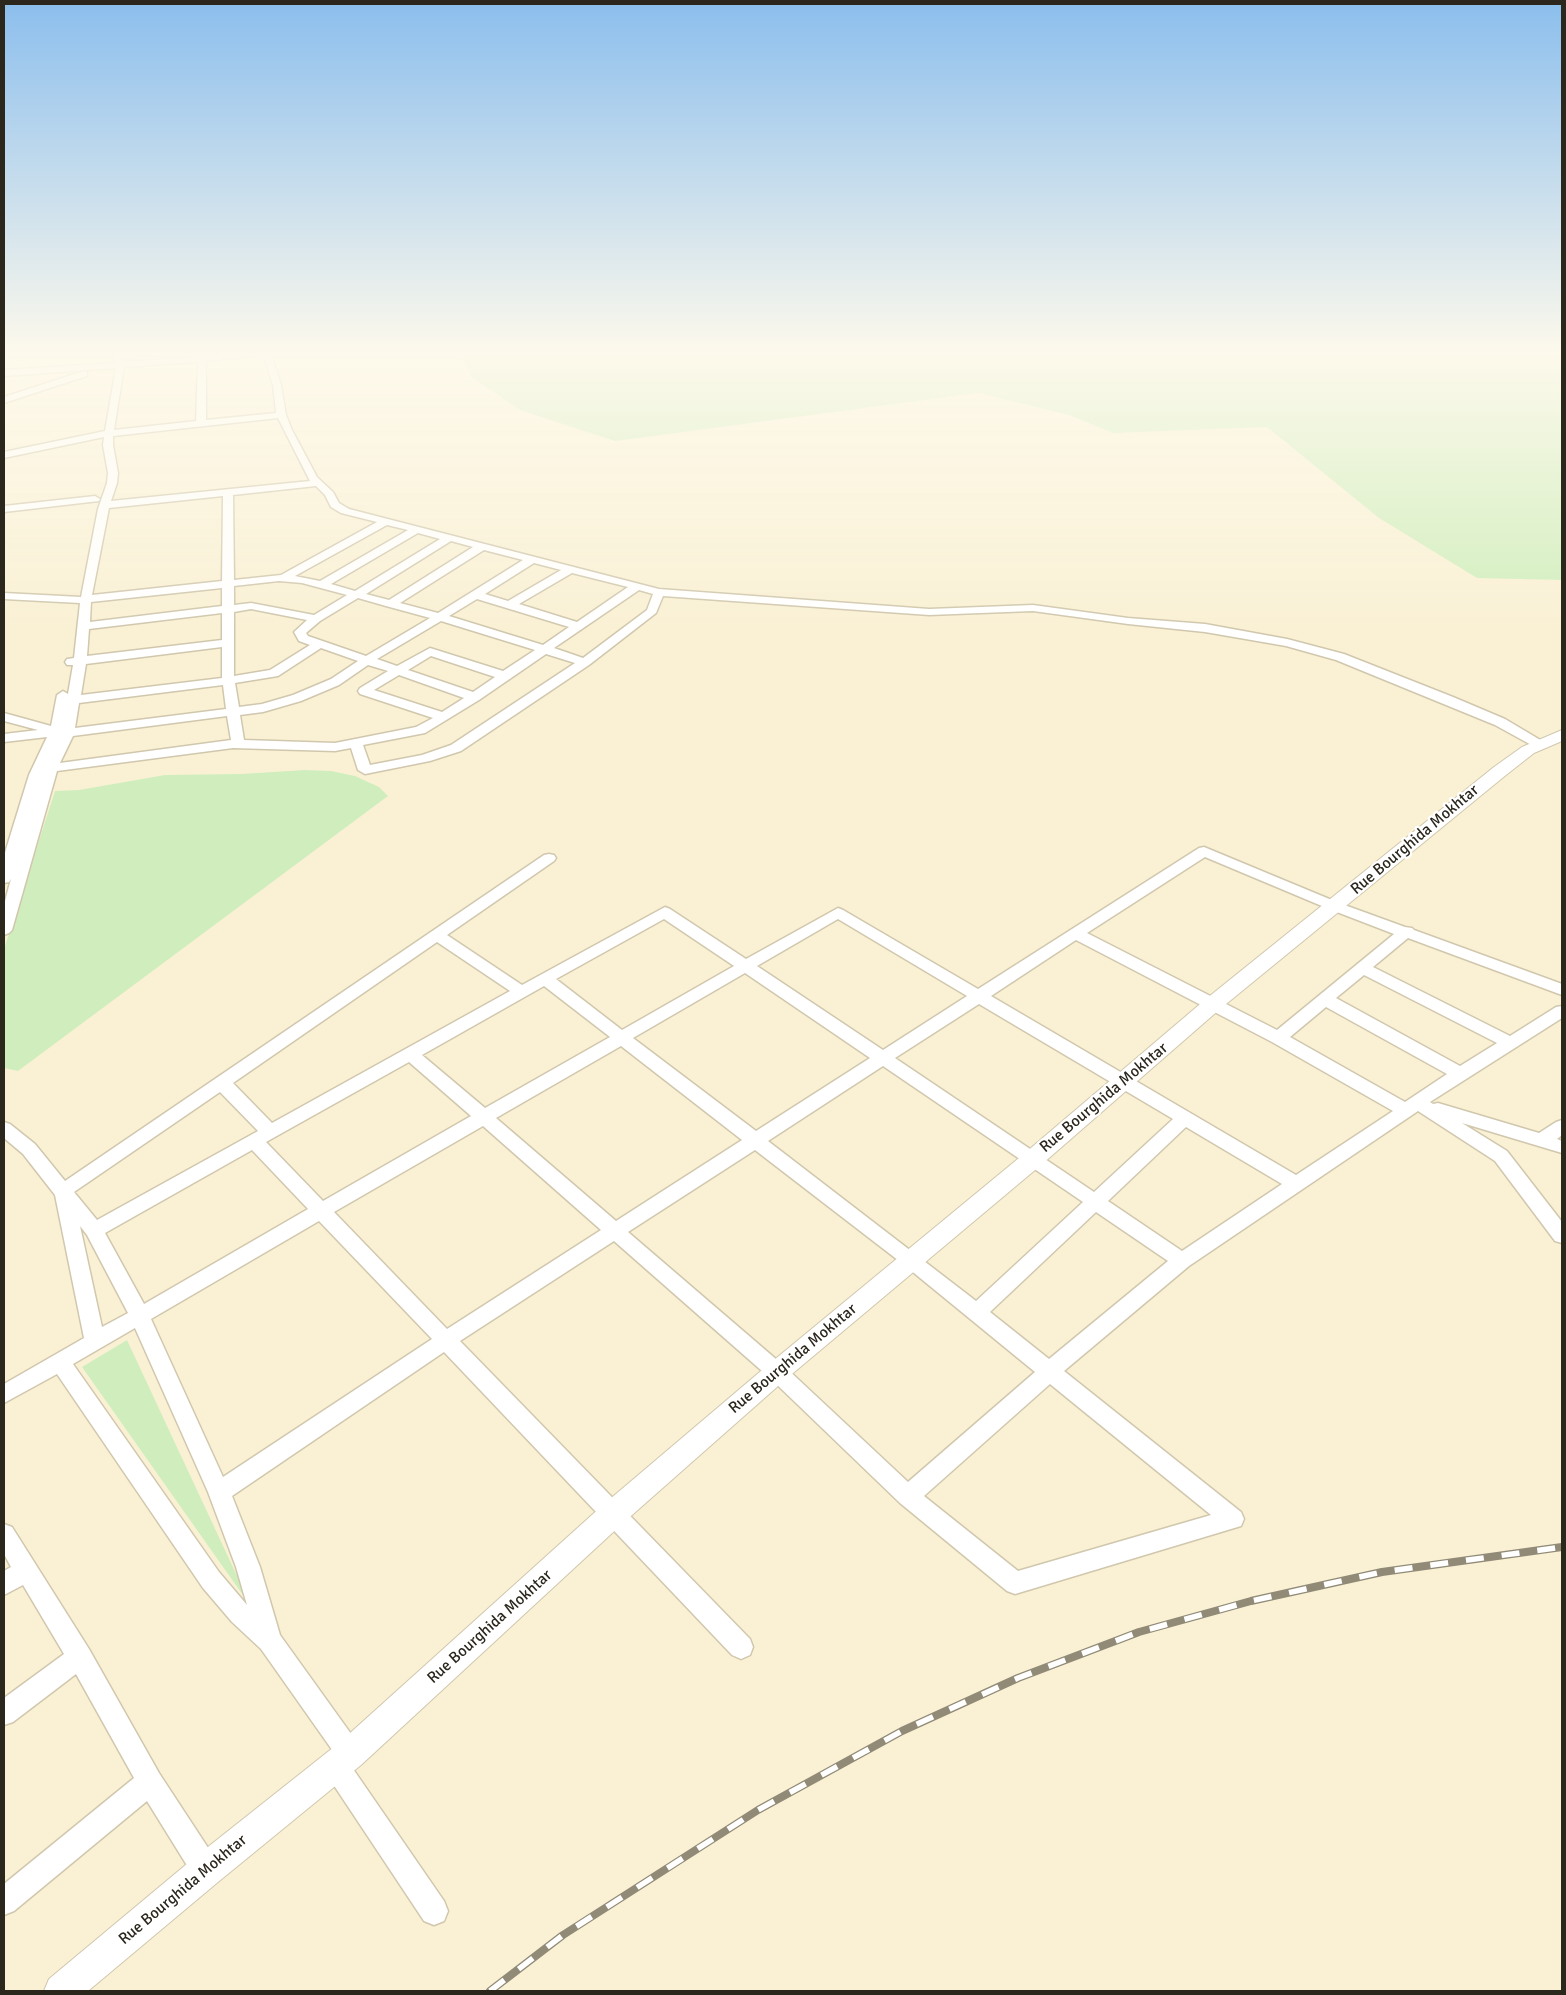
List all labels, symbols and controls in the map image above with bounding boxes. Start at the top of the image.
street label: Rue Bourghida Mokhtar [1347,781,1483,899]
street label: Rue Bourghida Mokhtar [1036,1039,1172,1157]
street label: Rue Bourghida Mokhtar [725,1300,861,1418]
street label: Rue Bourghida Mokhtar [424,1566,556,1688]
street label: Rue Bourghida Mokhtar [115,1831,251,1949]

